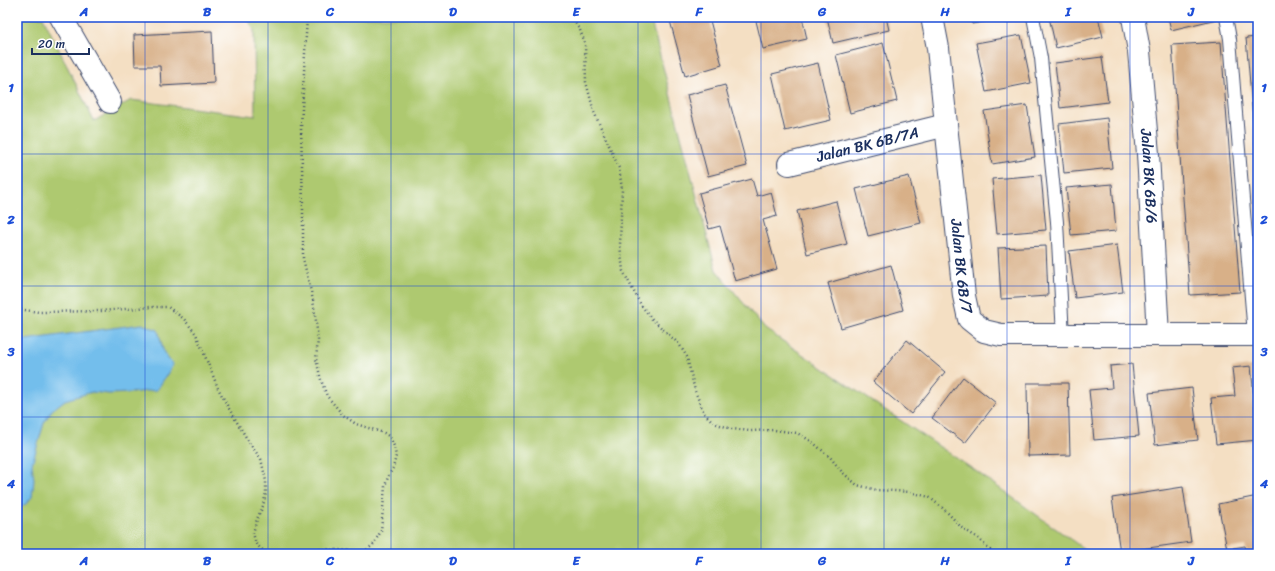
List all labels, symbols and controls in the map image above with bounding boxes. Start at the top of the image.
text: A [79,0,88,23]
text: B [203,0,212,23]
text: C [325,0,335,23]
text: D [449,0,457,23]
text: E [572,0,581,23]
text: F [694,0,703,23]
text: G [817,0,827,23]
text: H [939,0,950,23]
text: I [1064,0,1072,23]
text: J [1187,0,1195,23]
scale bar [32,30,89,56]
text: 20 m [38,33,65,55]
text: 1 [8,76,14,99]
text: 1 [1261,76,1267,99]
street label: Jalan BK 6B/7A [813,119,922,170]
street label: Jalan BK 6B/6 [1133,127,1165,224]
text: 2 [6,208,15,231]
text: 2 [1259,208,1268,231]
street label: Jalan BK 6B/7 [943,217,981,317]
text: 3 [6,340,15,363]
text: 3 [1259,340,1268,363]
text: 4 [6,472,16,495]
text: 4 [1259,472,1269,495]
text: A [79,549,88,571]
text: B [203,549,212,571]
text: C [325,549,335,571]
text: D [449,549,457,571]
text: E [572,549,581,571]
text: F [694,549,703,571]
text: G [817,549,827,571]
text: H [939,549,950,571]
text: I [1064,549,1072,571]
text: J [1187,549,1195,571]

